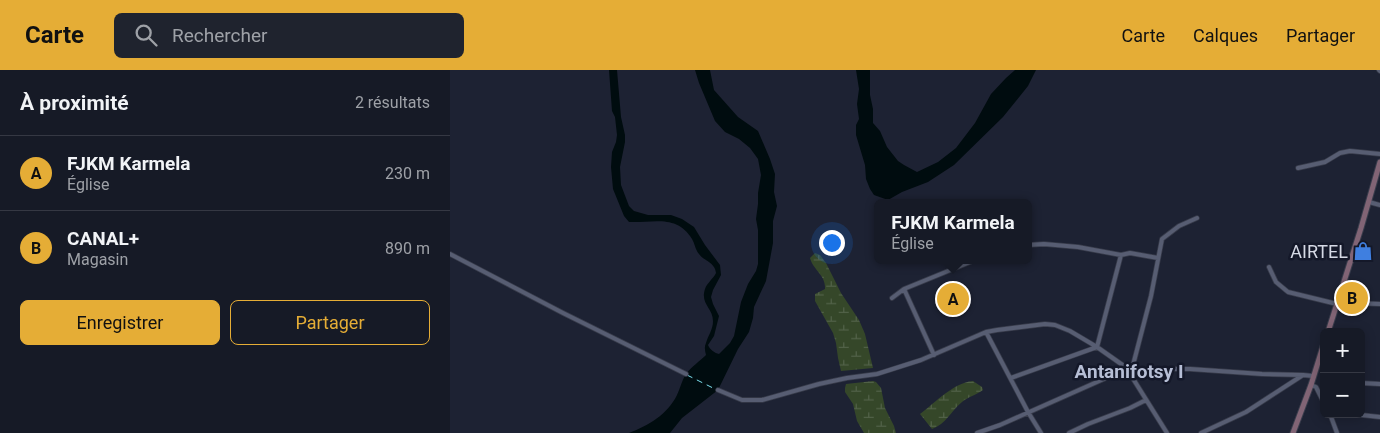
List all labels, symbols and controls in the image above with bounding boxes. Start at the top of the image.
search box [114,13,464,58]
text: Carte [25,21,84,49]
icon: search [132,21,160,49]
text: Rechercher [172,24,267,47]
text: Carte [1122,25,1165,46]
text: Calques [1193,25,1258,46]
text: Partager [1286,25,1355,46]
text: À proximité [20,91,129,115]
text: 2 résultats [355,93,430,112]
text: FJKM Karmela [67,152,191,175]
text: A [31,164,41,183]
text: 230 m [385,164,430,183]
text: Église [67,175,109,194]
popup [874,199,1032,264]
text: FJKM Karmela [891,211,1015,234]
text: CANAL+ [67,227,139,250]
your location [819,230,845,256]
text: Église [891,234,934,253]
text: B [31,239,41,258]
text: 890 m [385,239,430,258]
shop icon: AIRTEL [1352,240,1374,262]
place label: AIRTEL [1290,241,1348,262]
text: Magasin [67,250,128,269]
pin: B [1336,279,1368,317]
pin: A [937,280,969,318]
button: Enregistrer [20,300,220,345]
button: Partager [230,300,430,345]
map controls [1320,328,1365,418]
button: + [1320,328,1365,373]
district label: Antanifotsy I [1075,360,1183,383]
button: − [1320,373,1365,418]

